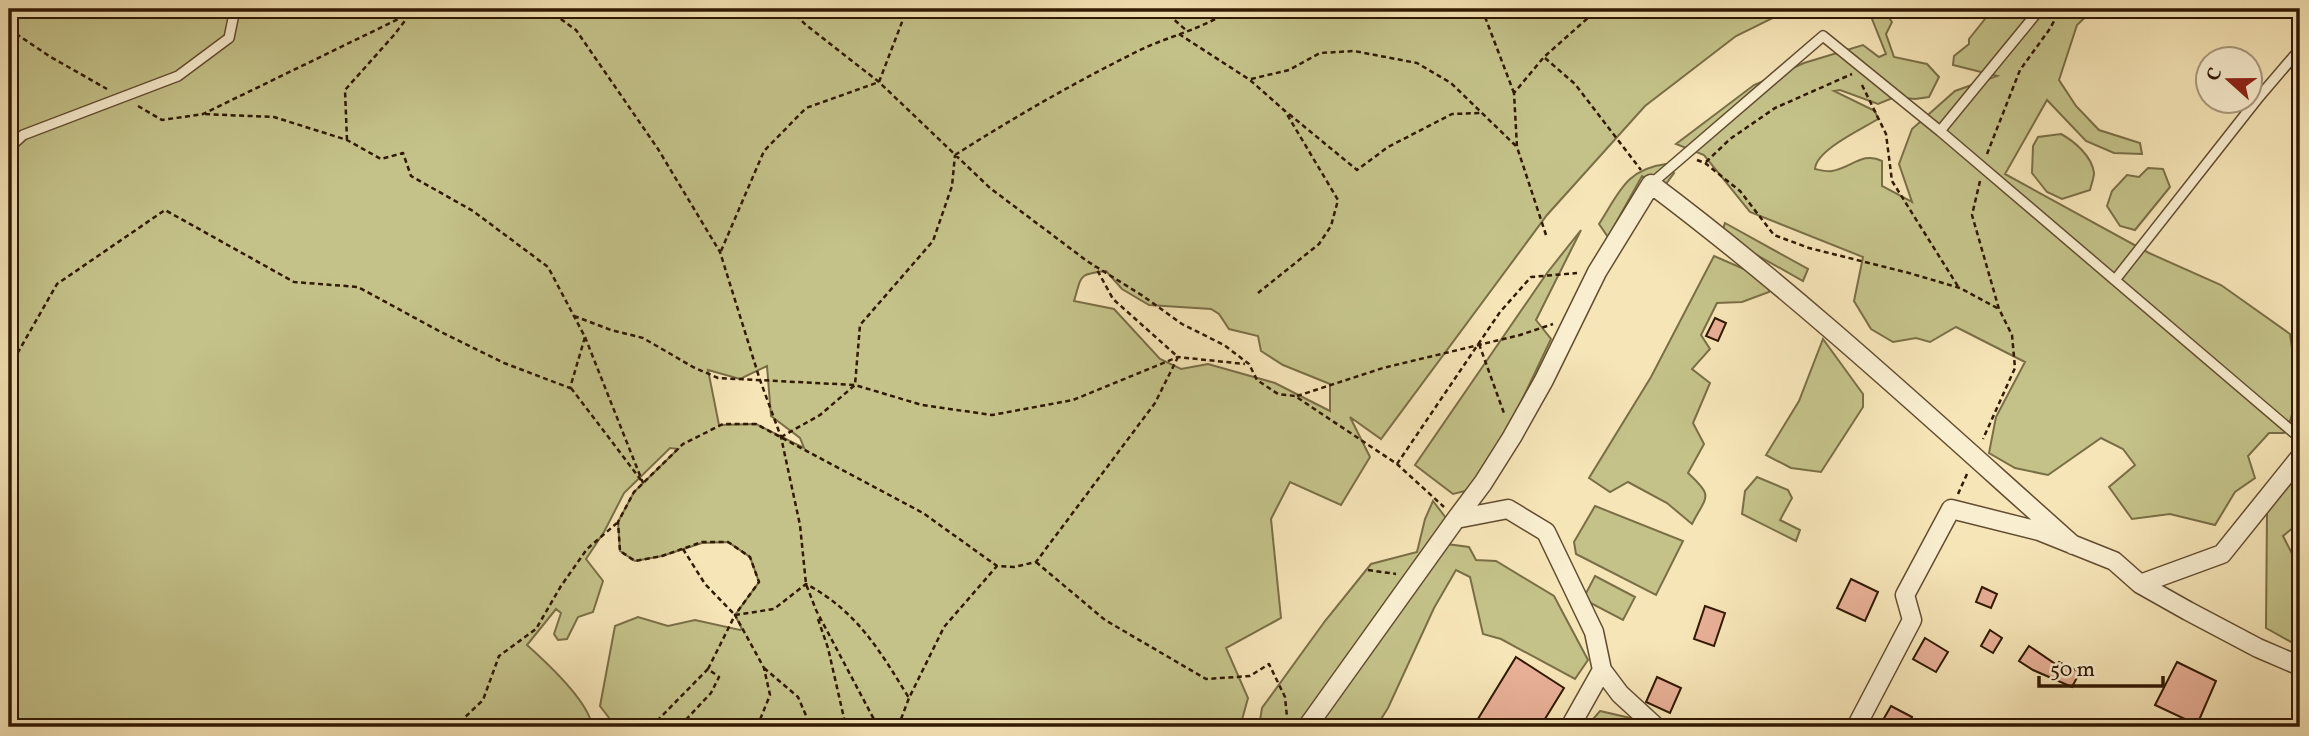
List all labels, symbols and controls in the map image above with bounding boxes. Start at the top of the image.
north arrow [2194,46,2264,116]
text: С [2201,64,2229,85]
scale bar [2039,645,2164,689]
text: 50 m [2050,656,2095,685]

